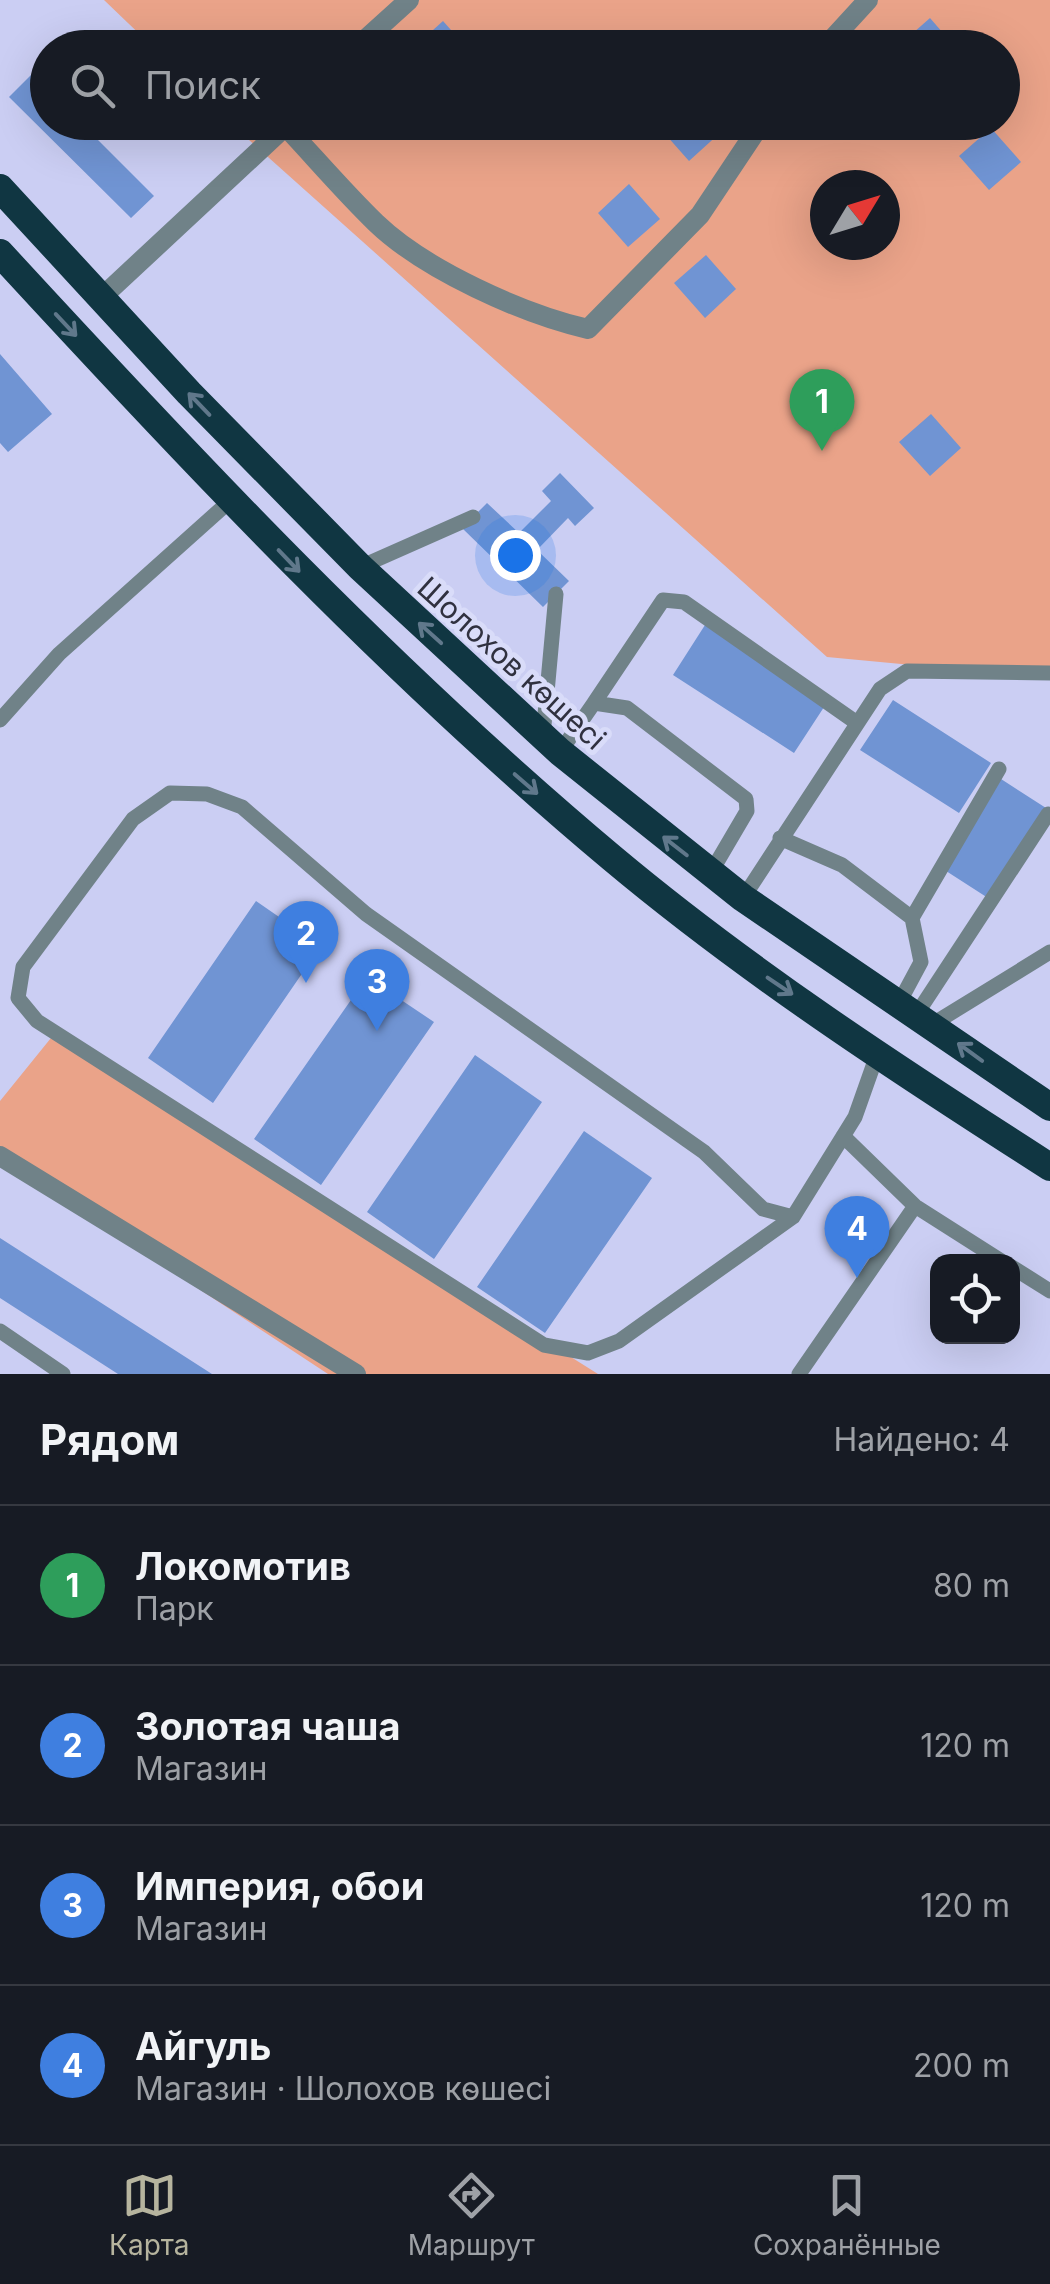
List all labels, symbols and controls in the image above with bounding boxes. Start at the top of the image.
search box [30,30,1020,140]
icon: search [65,58,120,113]
text: Поиск [145,62,261,108]
north arrow [810,170,900,260]
one-way arrow [54,312,77,337]
pin: 1 [790,368,854,451]
one-way arrow [188,392,212,416]
your location [490,530,541,581]
one-way arrow [277,549,301,573]
street label: Шолохов көшесі [411,569,613,757]
one-way arrow [418,622,443,645]
one-way arrow [513,772,538,795]
one-way arrow [662,836,689,857]
pin: 2 [274,900,338,983]
pin: 3 [344,948,410,1031]
one-way arrow [766,975,794,996]
one-way arrow [957,1041,984,1062]
pin: 4 [824,1196,890,1278]
map controls [930,1254,1020,1344]
button: locate [930,1254,1020,1344]
text: Рядом [40,1414,179,1465]
text: Найдено: 4 [834,1420,1010,1459]
text: Локомотив [135,1543,351,1589]
text: 1 [66,1566,79,1605]
text: 80 m [933,1566,1010,1605]
text: Парк [135,1589,214,1628]
text: Золотая чаша [135,1703,401,1749]
text: 2 [62,1726,83,1765]
text: 120 m [920,1726,1010,1765]
text: Магазин [135,1749,267,1788]
text: Империя, обои [135,1863,424,1909]
text: 3 [62,1886,83,1925]
text: 120 m [920,1886,1010,1925]
text: Магазин [135,1909,267,1948]
text: Айгуль [135,2023,271,2069]
text: 4 [62,2046,83,2085]
text: 200 m [913,2046,1010,2085]
text: Магазин · Шолохов көшесі [135,2069,551,2108]
tab: Карта [109,2168,190,2262]
tab: Маршрут [408,2168,535,2262]
tab: Сохранённые [753,2168,941,2262]

